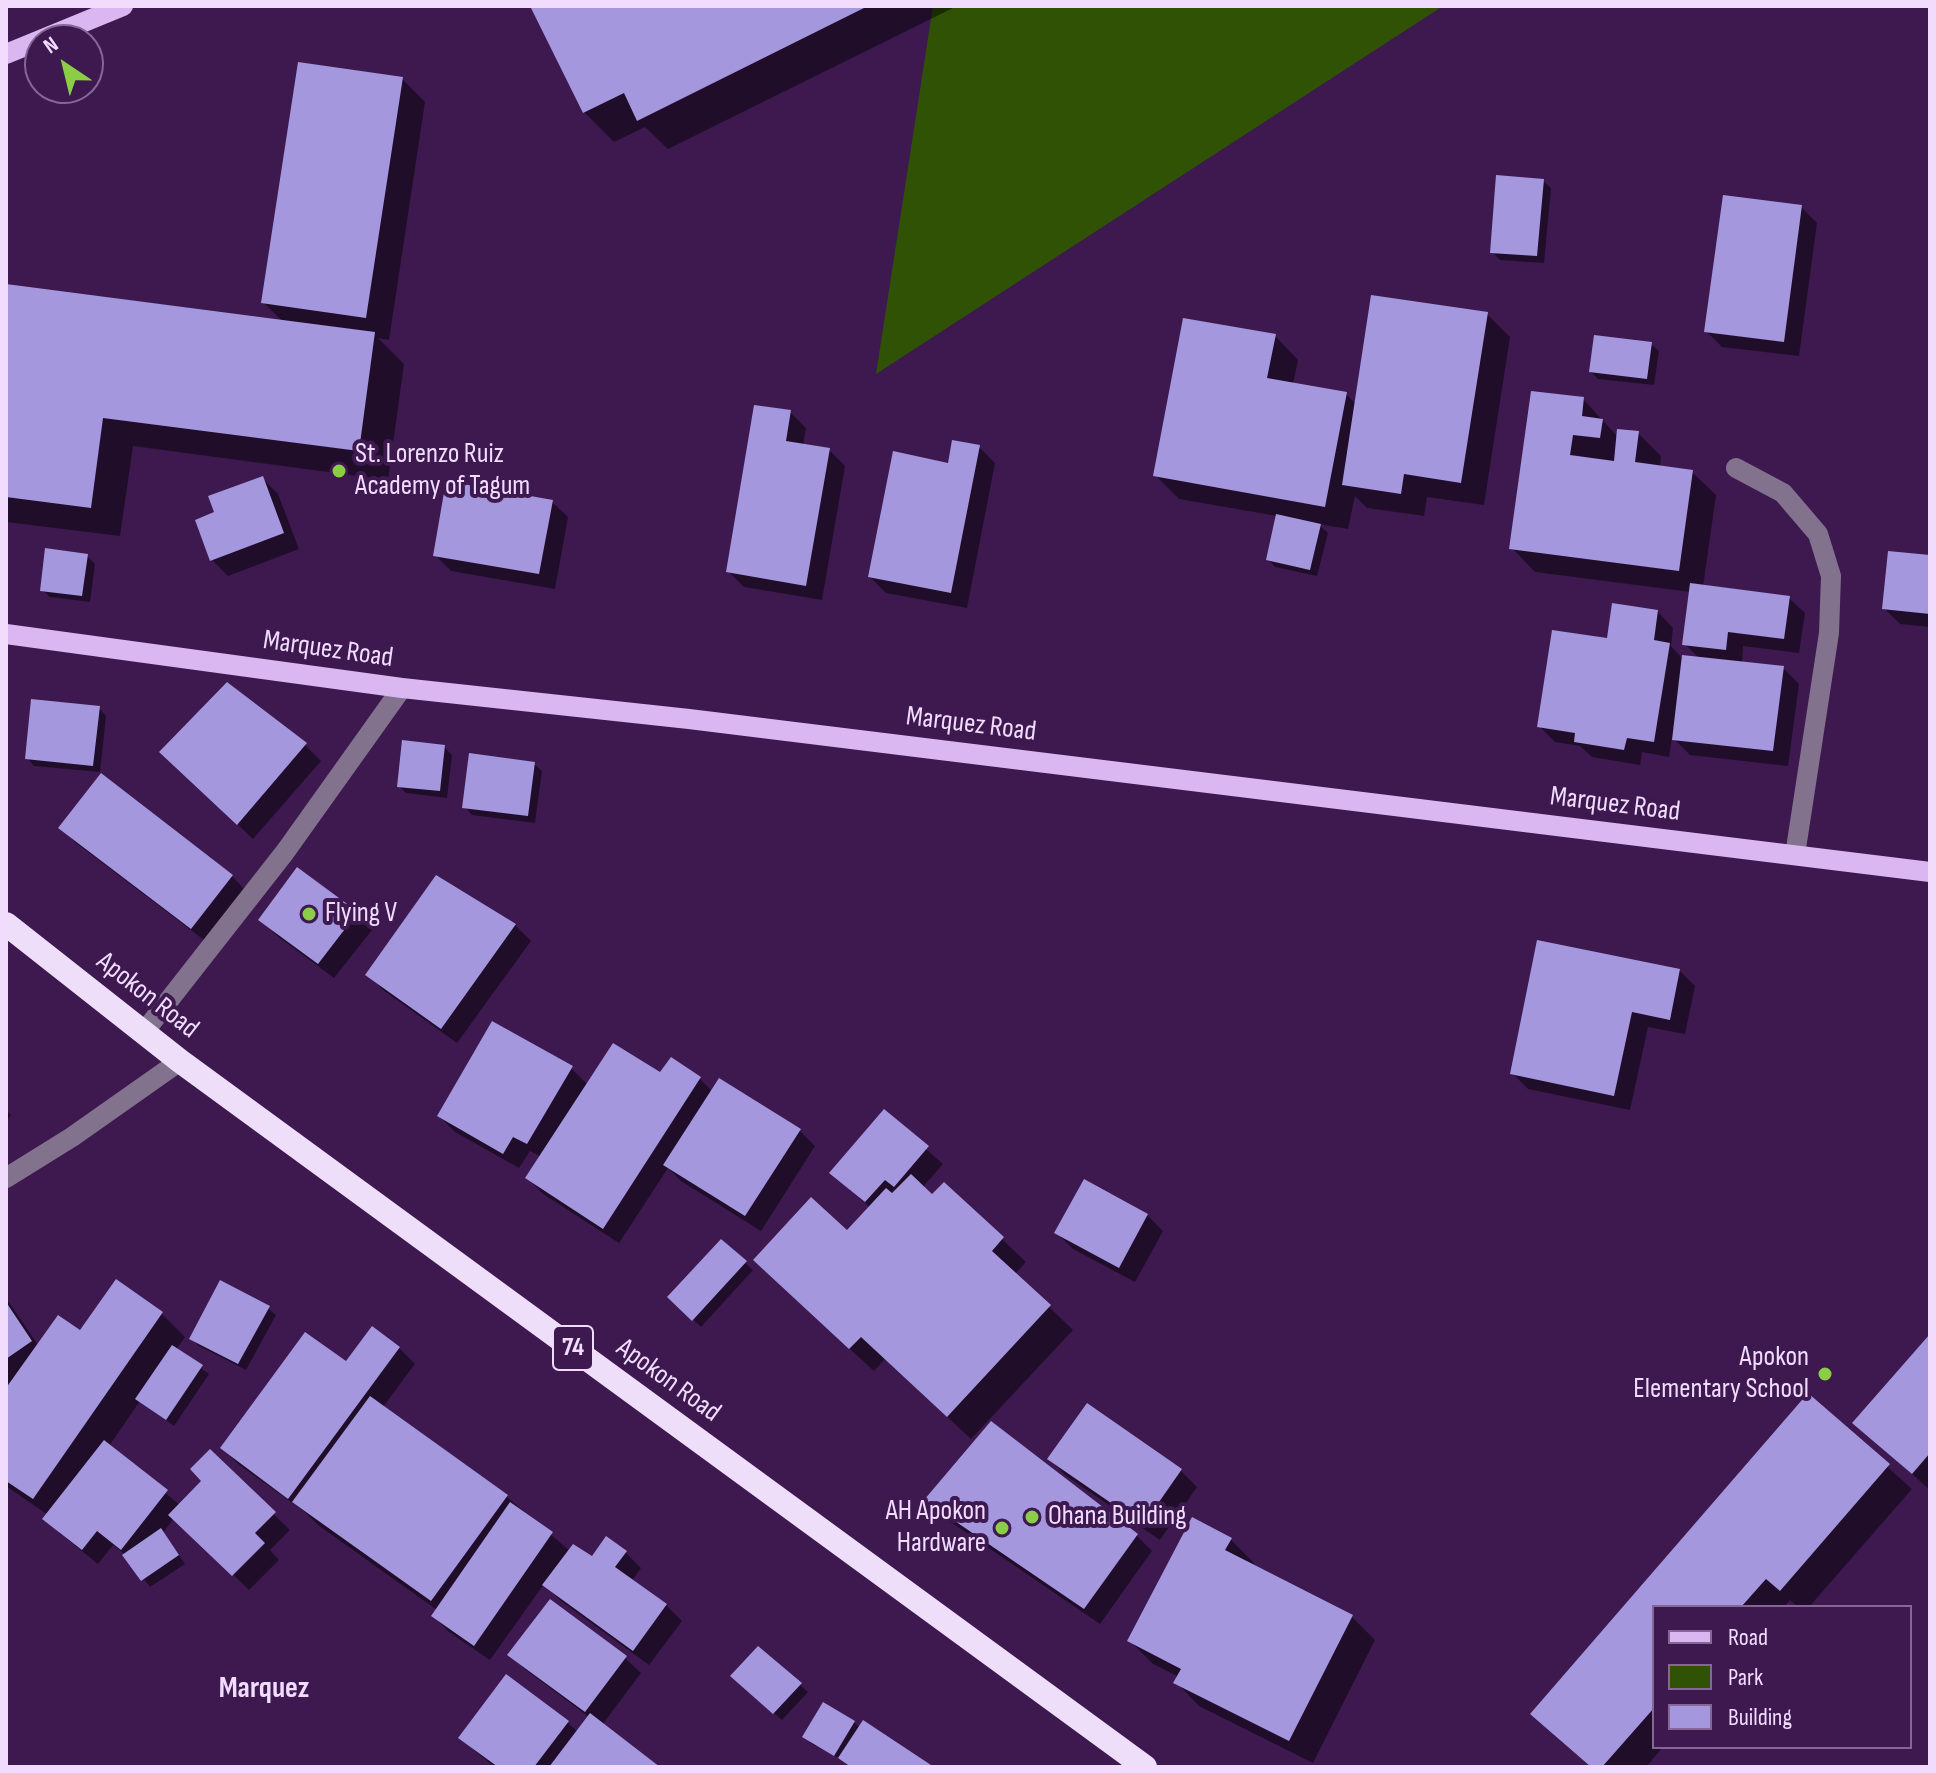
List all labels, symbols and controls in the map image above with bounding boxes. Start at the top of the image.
north arrow [24,24,104,104]
text: N [39,31,64,60]
place label: St. Lorenzo Ruiz Academy of Tagum [355,438,530,504]
marker: St. Lorenzo Ruiz Academy of Tagum [330,462,348,480]
street label: Marquez Road [261,624,395,676]
street label: Marquez Road [904,700,1038,750]
street label: Marquez Road [1548,780,1682,830]
place label: Flying V [325,897,397,931]
marker: Flying V [300,905,318,923]
street label: Apokon Road [89,946,205,1046]
road number: 74 [553,1326,593,1370]
street label: Apokon Road [609,1332,727,1430]
place label: Apokon Elementary School [1633,1341,1809,1407]
marker: Apokon Elementary School [1816,1365,1834,1383]
place label: AH Apokon Hardware [886,1495,986,1561]
place label: Ohana Building [1048,1500,1186,1534]
marker: Ohana Building [1023,1508,1041,1526]
marker: AH Apokon Hardware [993,1519,1011,1537]
legend [1652,1605,1912,1749]
text: Road [1728,1623,1768,1652]
text: Park [1728,1663,1763,1692]
district label: Marquez [219,1671,309,1707]
text: Building [1728,1703,1792,1732]

